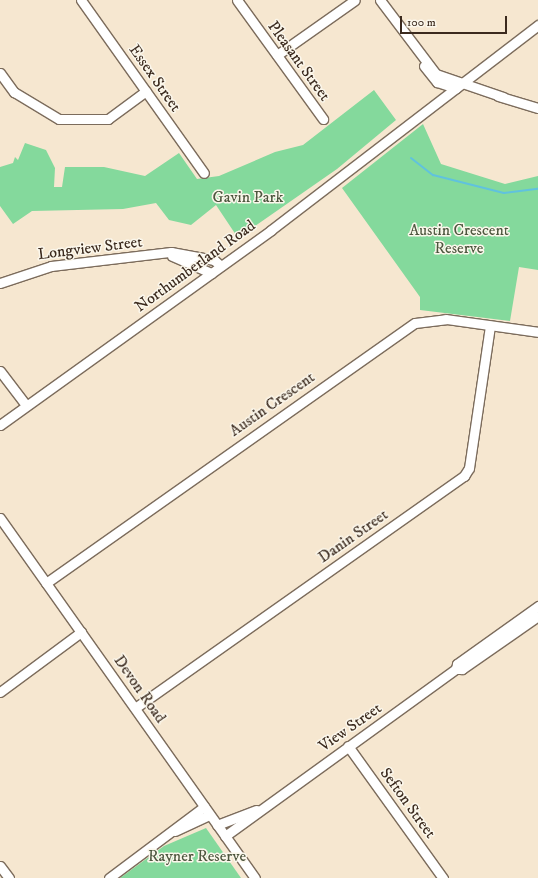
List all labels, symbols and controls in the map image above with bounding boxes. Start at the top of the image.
scale bar [402,8,509,34]
text: 100 m [407,15,436,30]
street label: Pleasant Street [264,17,334,105]
street label: Essex Street [125,41,185,115]
park label: Gavin Park [213,187,283,207]
street label: Northumberland Road [131,216,259,316]
park label: Austin Crescent Reserve [409,220,509,258]
street label: Longview Street [37,232,143,264]
street label: Austin Crescent [226,368,318,440]
street label: Danin Street [314,505,392,567]
street label: Devon Road [110,651,170,727]
street label: View Street [315,698,385,756]
street label: Sefton Street [376,764,440,842]
park label: Rayner Reserve [148,846,246,866]

